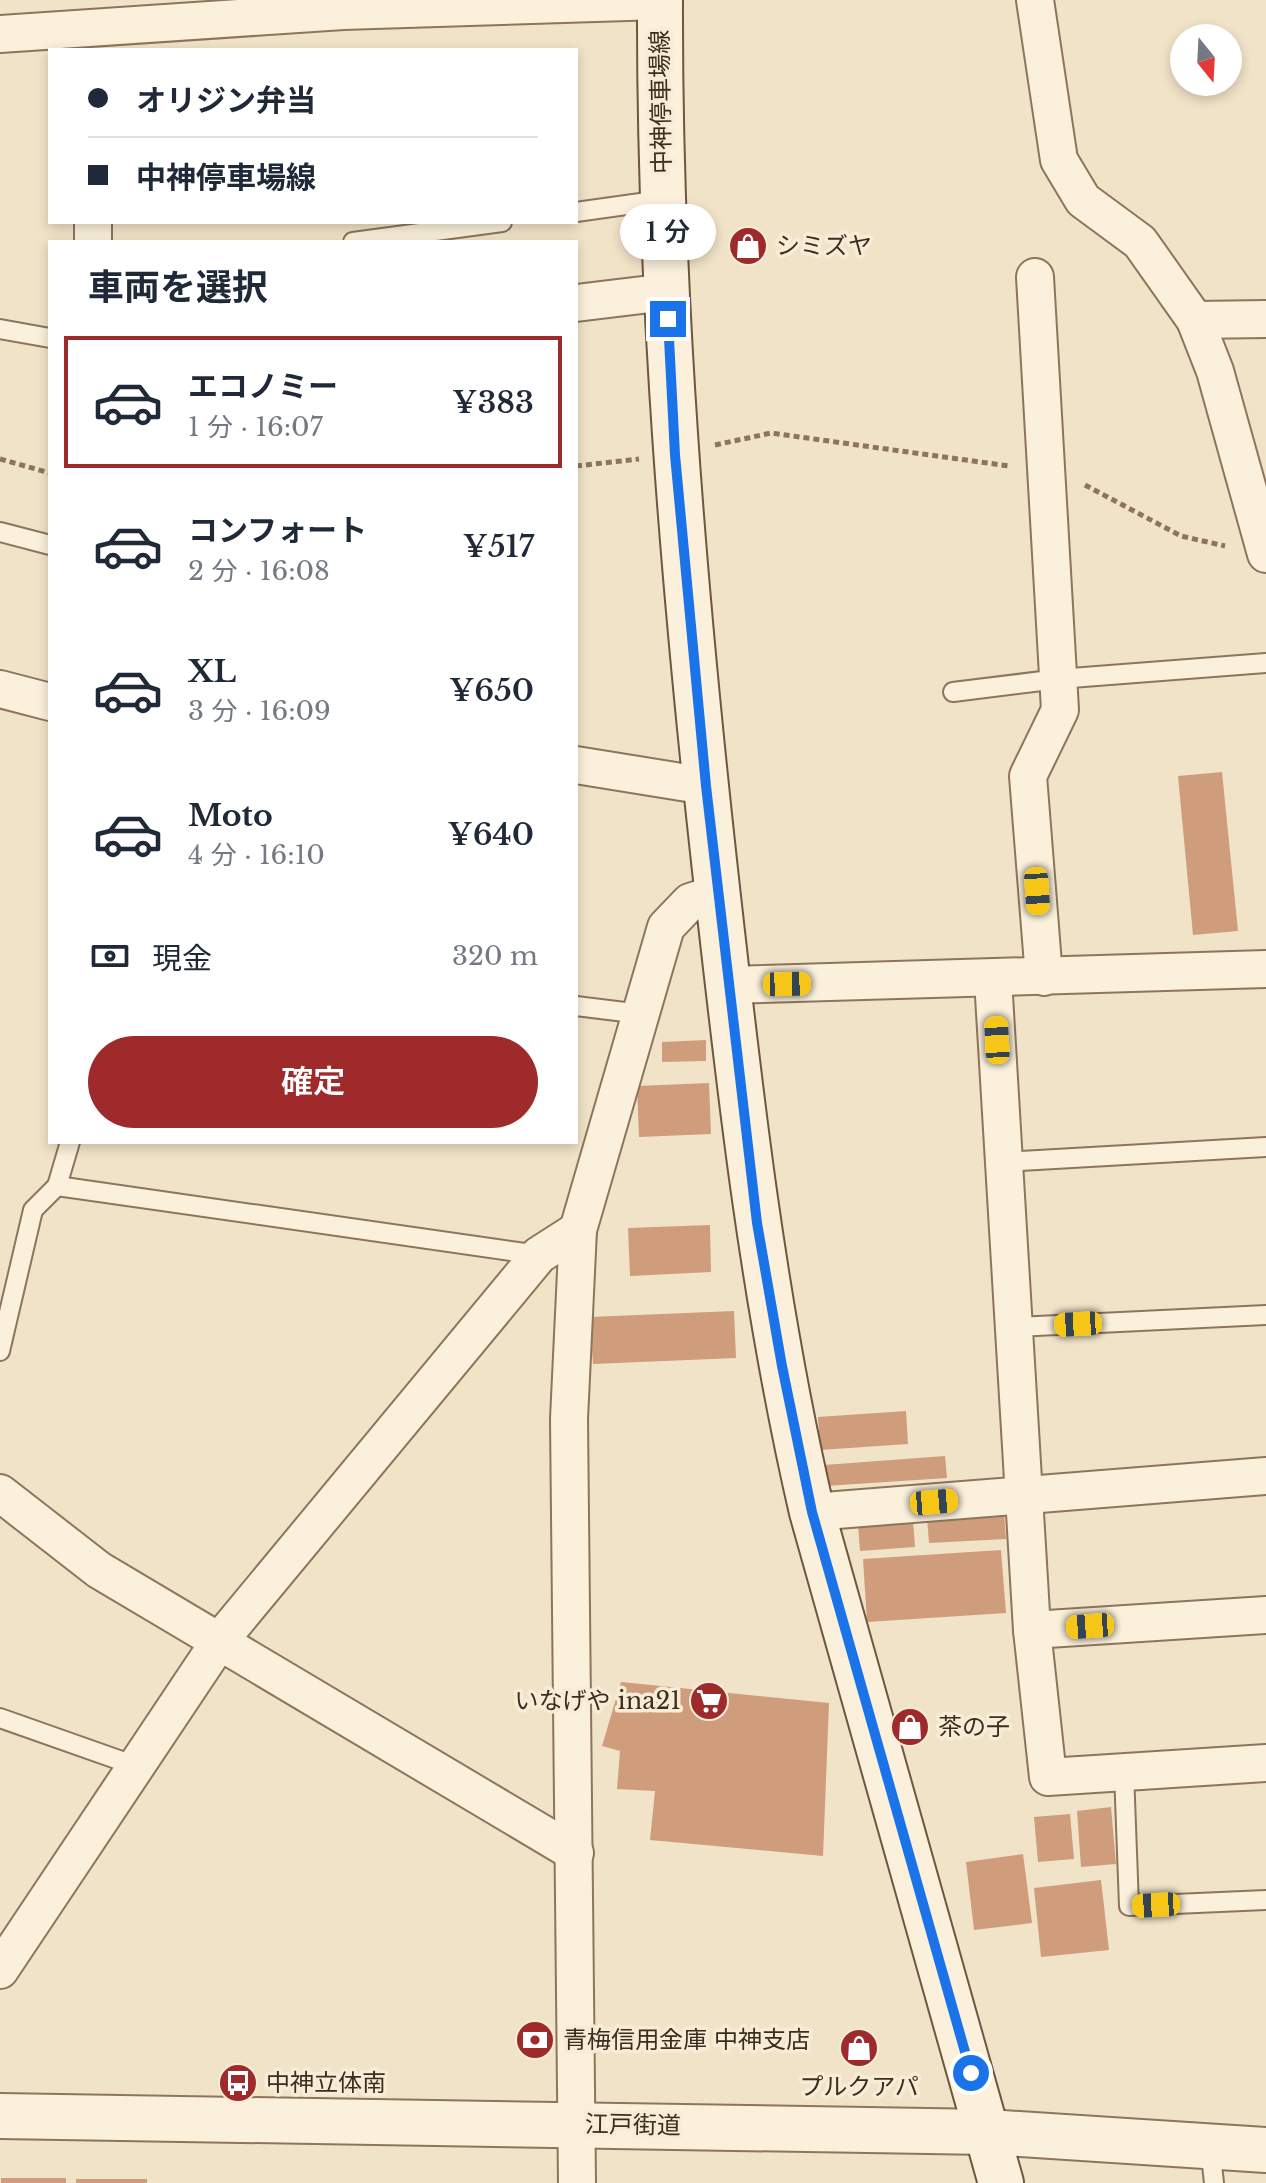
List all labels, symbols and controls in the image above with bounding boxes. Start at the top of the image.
north arrow [1170,24,1242,96]
map controls [1170,24,1242,96]
street label: 中神停車場線 [645,30,676,174]
text: オリジン弁当 [136,82,316,119]
text: 中神停車場線 [136,159,316,196]
callout: 1 分 [620,203,716,259]
text: 1 分 [646,216,690,248]
shop icon: シミズヤ [727,225,769,267]
place label: シミズヤ [776,231,872,260]
text: 車両を選択 [88,265,268,310]
route end [650,301,686,337]
icon: car [92,366,164,438]
text: エコノミー [188,368,338,405]
text: ¥383 [452,384,534,421]
text: 1 分 · 16:07 [188,411,323,443]
icon: car [92,510,164,582]
text: コンフォート [188,512,367,549]
text: ¥517 [463,528,534,565]
text: 2 分 · 16:08 [188,555,330,587]
text: XL [188,653,236,690]
icon: car [92,654,164,726]
text: ¥650 [449,672,534,709]
text: 3 分 · 16:09 [188,695,331,727]
text: Moto [188,797,273,834]
icon: car [92,798,164,870]
text: ¥640 [448,816,534,853]
text: 4 分 · 16:10 [188,839,325,871]
car [1023,866,1051,916]
icon: cash [88,934,132,978]
text: 現金 [152,940,212,977]
text: 320 m [452,940,538,972]
car [763,972,811,996]
car [984,1015,1010,1065]
button: 確定 [88,1036,538,1128]
car [1053,1311,1103,1337]
car [909,1488,959,1516]
car [1065,1612,1115,1640]
supermarket icon: いなげや ina21 [688,1680,730,1722]
place label: いなげや ina21 [515,1686,681,1715]
shop icon: 茶の子 [889,1706,931,1748]
place label: 茶の子 [938,1712,1010,1741]
car [1131,1892,1181,1918]
bank icon: 青梅信用金庫 中神支店 [514,2019,556,2061]
place label: 青梅信用金庫 中神支店 [563,2025,810,2054]
shop icon: プルクアパ [838,2027,880,2069]
route start [953,2055,989,2091]
bus stop icon: 中神立体南 [217,2062,259,2104]
place label: 中神立体南 [266,2068,386,2097]
place label: プルクアパ [799,2072,919,2101]
street label: 江戸街道 [585,2109,681,2140]

